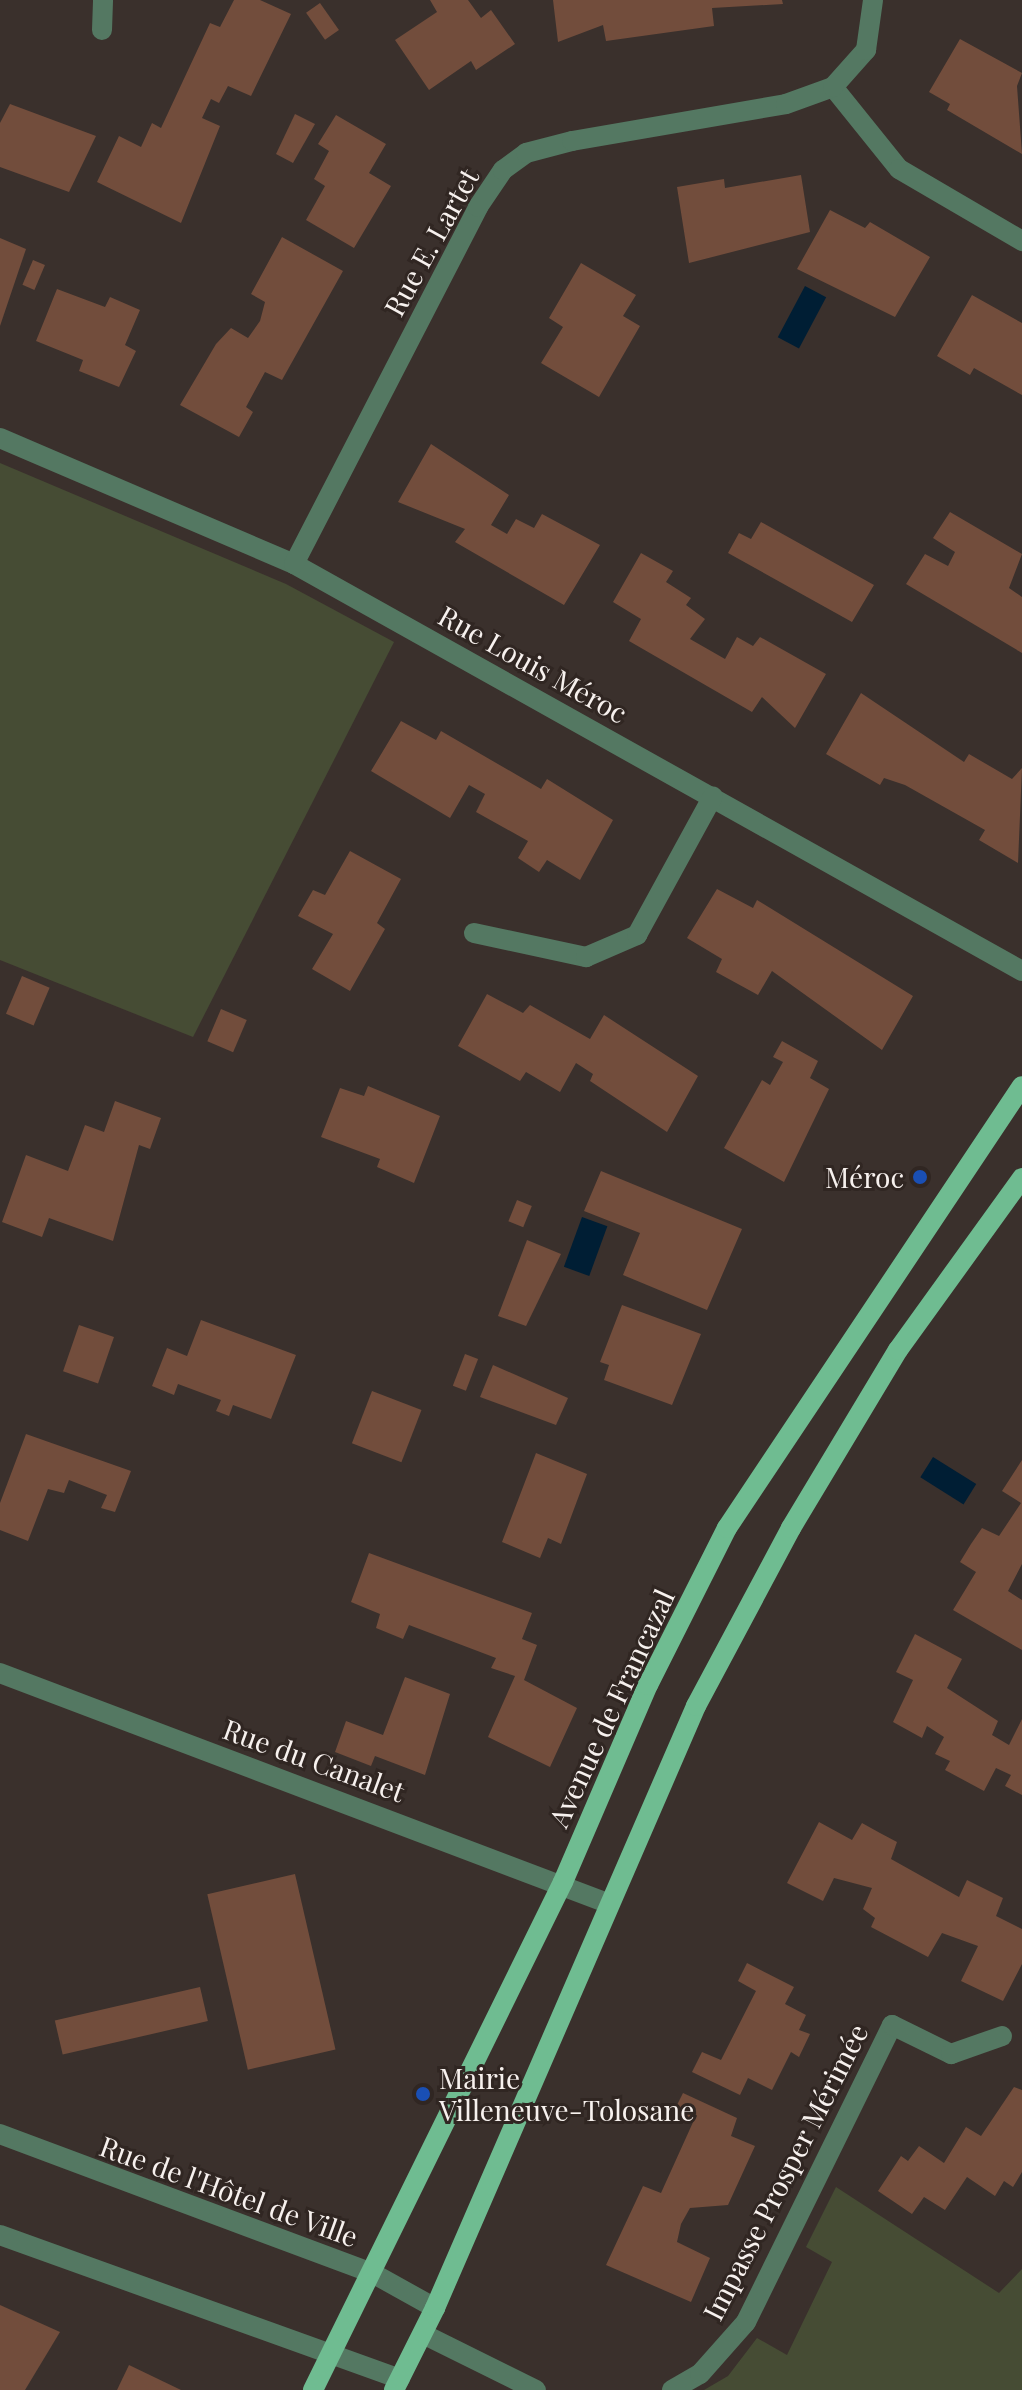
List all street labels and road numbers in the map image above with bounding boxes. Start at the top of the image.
street label: Rue E. Lartet [377,162,485,322]
street label: Rue Louis Méroc [433,598,633,730]
street label: Avenue de Francazal [541,1584,681,1832]
street label: Rue du Canalet [219,1712,409,1808]
street label: Impasse Prosper Mérimée [695,2018,875,2326]
street label: Rue de l'Hôtel de Ville [95,2128,363,2254]

